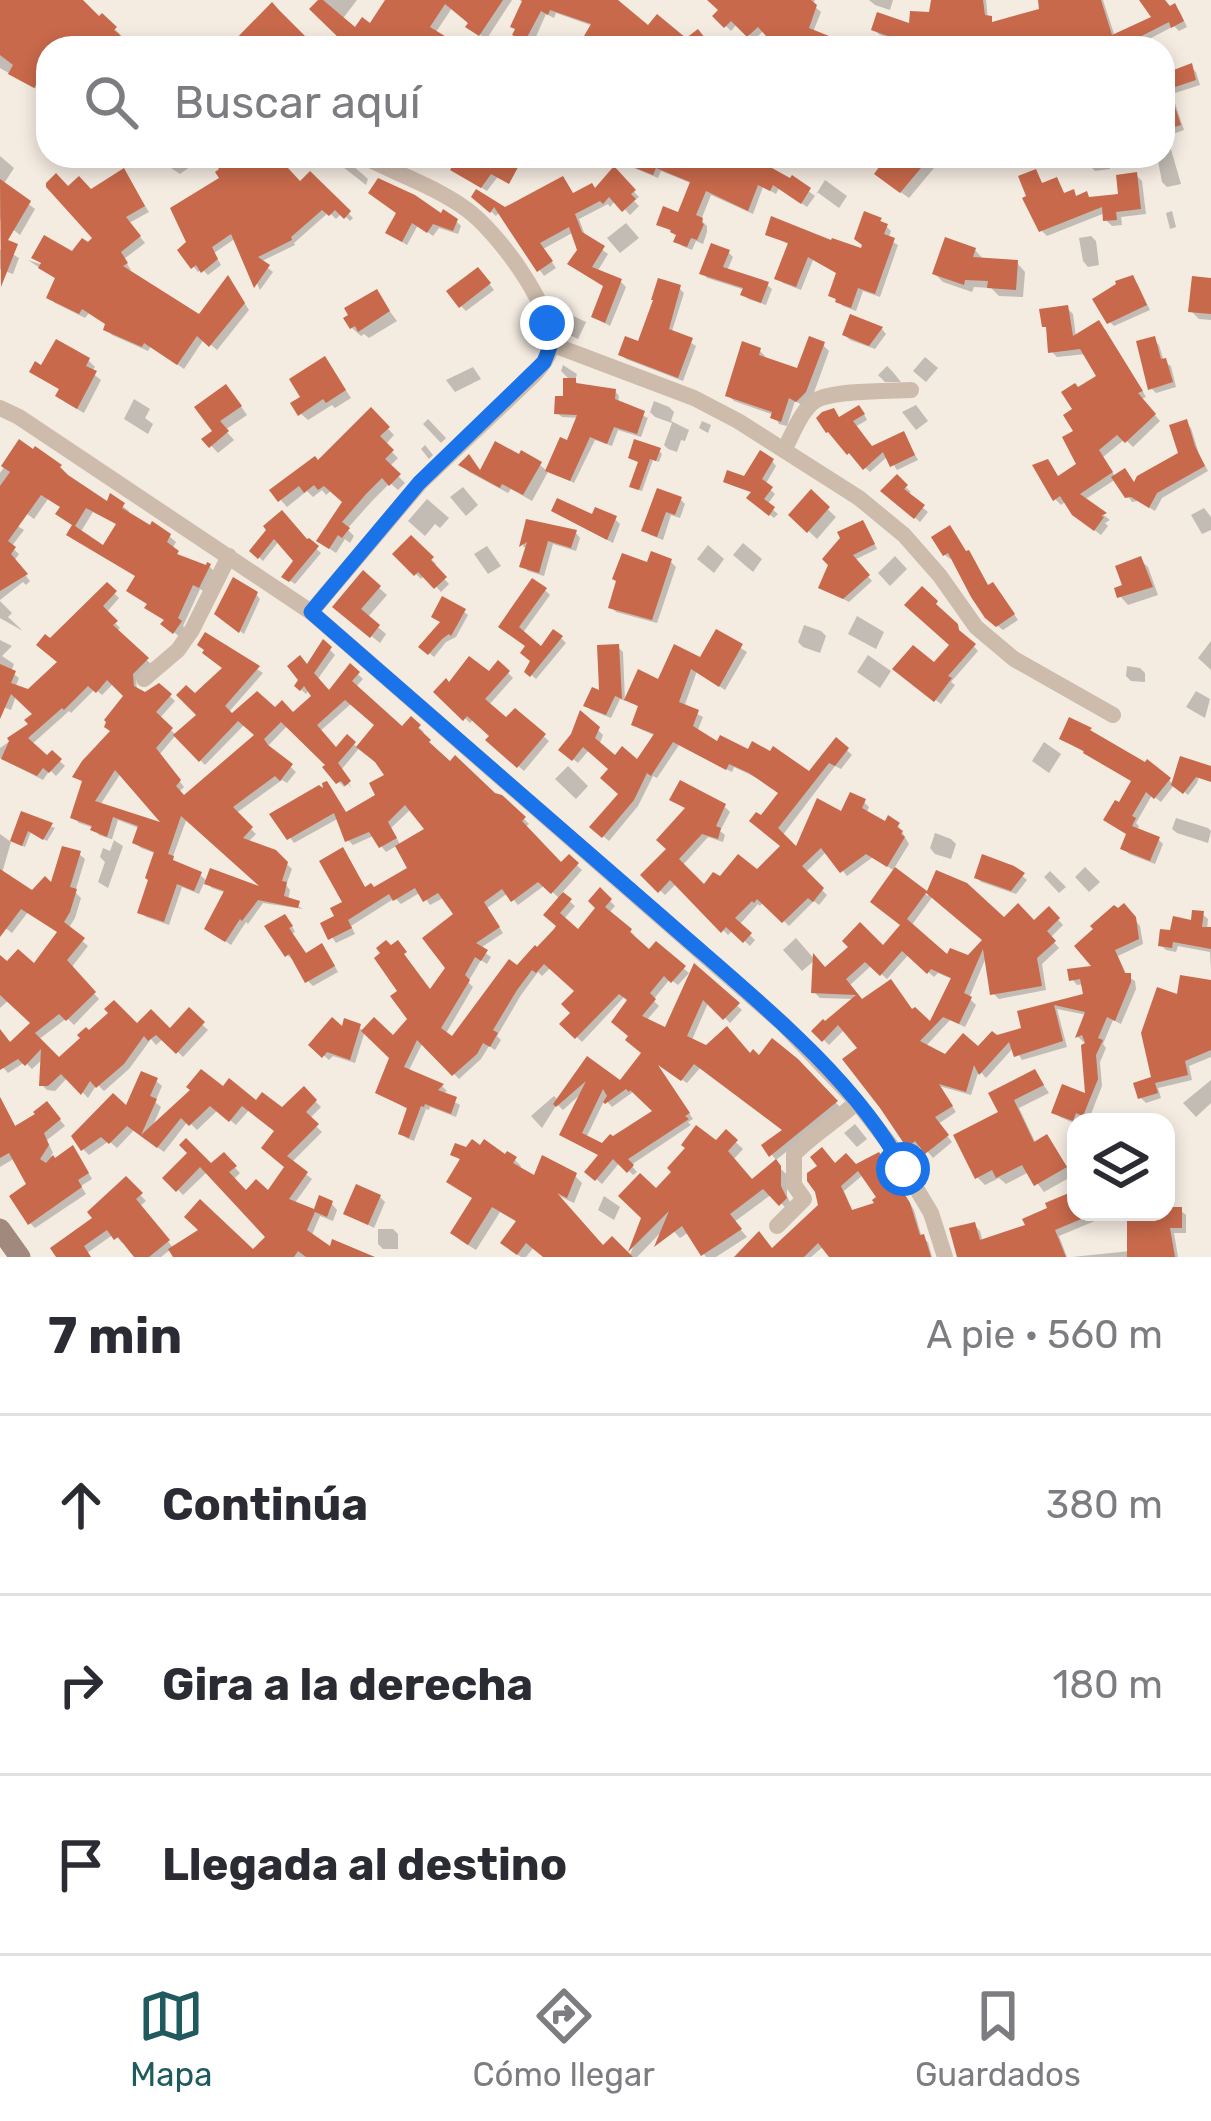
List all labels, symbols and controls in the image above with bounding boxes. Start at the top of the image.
search box [36,36,1175,168]
icon: search [78,69,144,135]
text: Buscar aquí [174,76,421,129]
route end [520,296,574,350]
map controls [1067,1113,1175,1221]
button: layers [1067,1113,1175,1221]
route start [876,1142,930,1196]
text: 7 min [48,1305,182,1366]
text: A pie · 560 m [926,1312,1163,1358]
icon: ahead [48,1472,114,1538]
text: Continúa [162,1478,368,1531]
text: 380 m [1046,1482,1163,1528]
icon: right [48,1652,114,1718]
text: Gira a la derecha [162,1658,533,1711]
text: 180 m [1053,1662,1163,1708]
icon: arrive [48,1832,114,1898]
text: Llegada al destino [162,1838,567,1891]
tab: Mapa [130,1983,212,2094]
tab: Cómo llegar [473,1983,655,2094]
tab: Guardados [915,1983,1081,2094]

